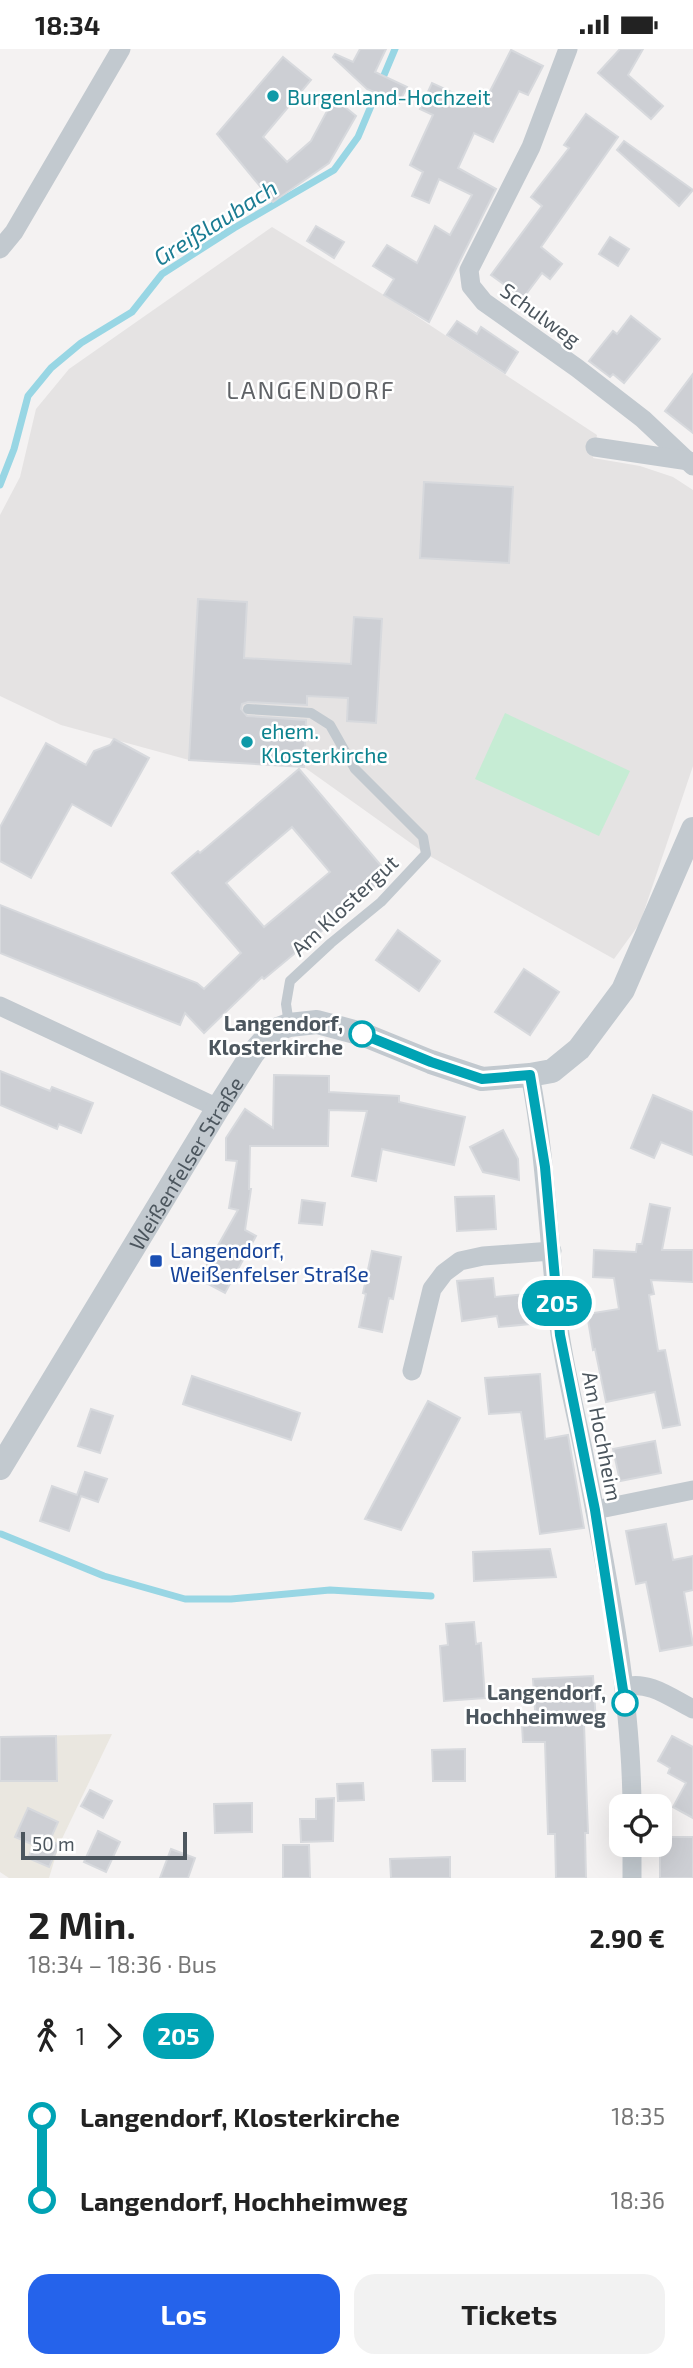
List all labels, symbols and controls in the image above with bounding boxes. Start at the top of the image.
text: 18:34 [35,9,100,40]
place label: Burgenland-Hochzeit [287,84,490,109]
marker: Burgenland-Hochzeit [265,88,281,104]
water label: Greißlaubach [148,173,282,271]
street label: Schulweg [496,277,586,351]
district label: LANGENDORF [226,375,396,404]
place label: ehem. Klosterkirche [261,718,388,767]
marker: ehem. Klosterkirche [239,734,255,750]
street label: Am Klostergut [285,849,403,961]
place label: Langendorf, Klosterkirche [208,1010,343,1059]
marker: Langendorf, Klosterkirche [349,1021,375,1047]
street label: Weißenfelser Straße [123,1071,248,1254]
place label: Langendorf, Weißenfelser Straße [170,1237,369,1286]
marker: Langendorf, Weißenfelser Straße [148,1253,164,1269]
line badge: 205 [517,1280,597,1326]
text: 205 [536,1288,578,1317]
street label: Am Hochheim [578,1369,628,1503]
place label: Langendorf, Hochheimweg [465,1679,606,1728]
marker: Langendorf, Hochheimweg [612,1690,638,1716]
map controls [609,1794,672,1857]
button: locate [609,1794,672,1857]
scale bar [21,1829,187,1861]
text: 50 m [32,1832,75,1855]
text: 2 Min. [28,1901,136,1947]
text: 2.90 € [589,1922,665,1953]
text: 18:34 – 18:36 · Bus [28,1950,217,1978]
icon: walk [28,2017,66,2055]
icon: forward [95,2017,133,2055]
text: 205 [157,2021,200,2050]
text: 1 [76,2022,85,2050]
text: Langendorf, Klosterkirche [80,2101,400,2132]
text: 18:35 [611,2102,665,2130]
text: Langendorf, Hochheimweg [80,2185,408,2216]
text: 18:36 [611,2186,665,2214]
button: Los [28,2274,340,2354]
button: Tickets [354,2274,665,2354]

